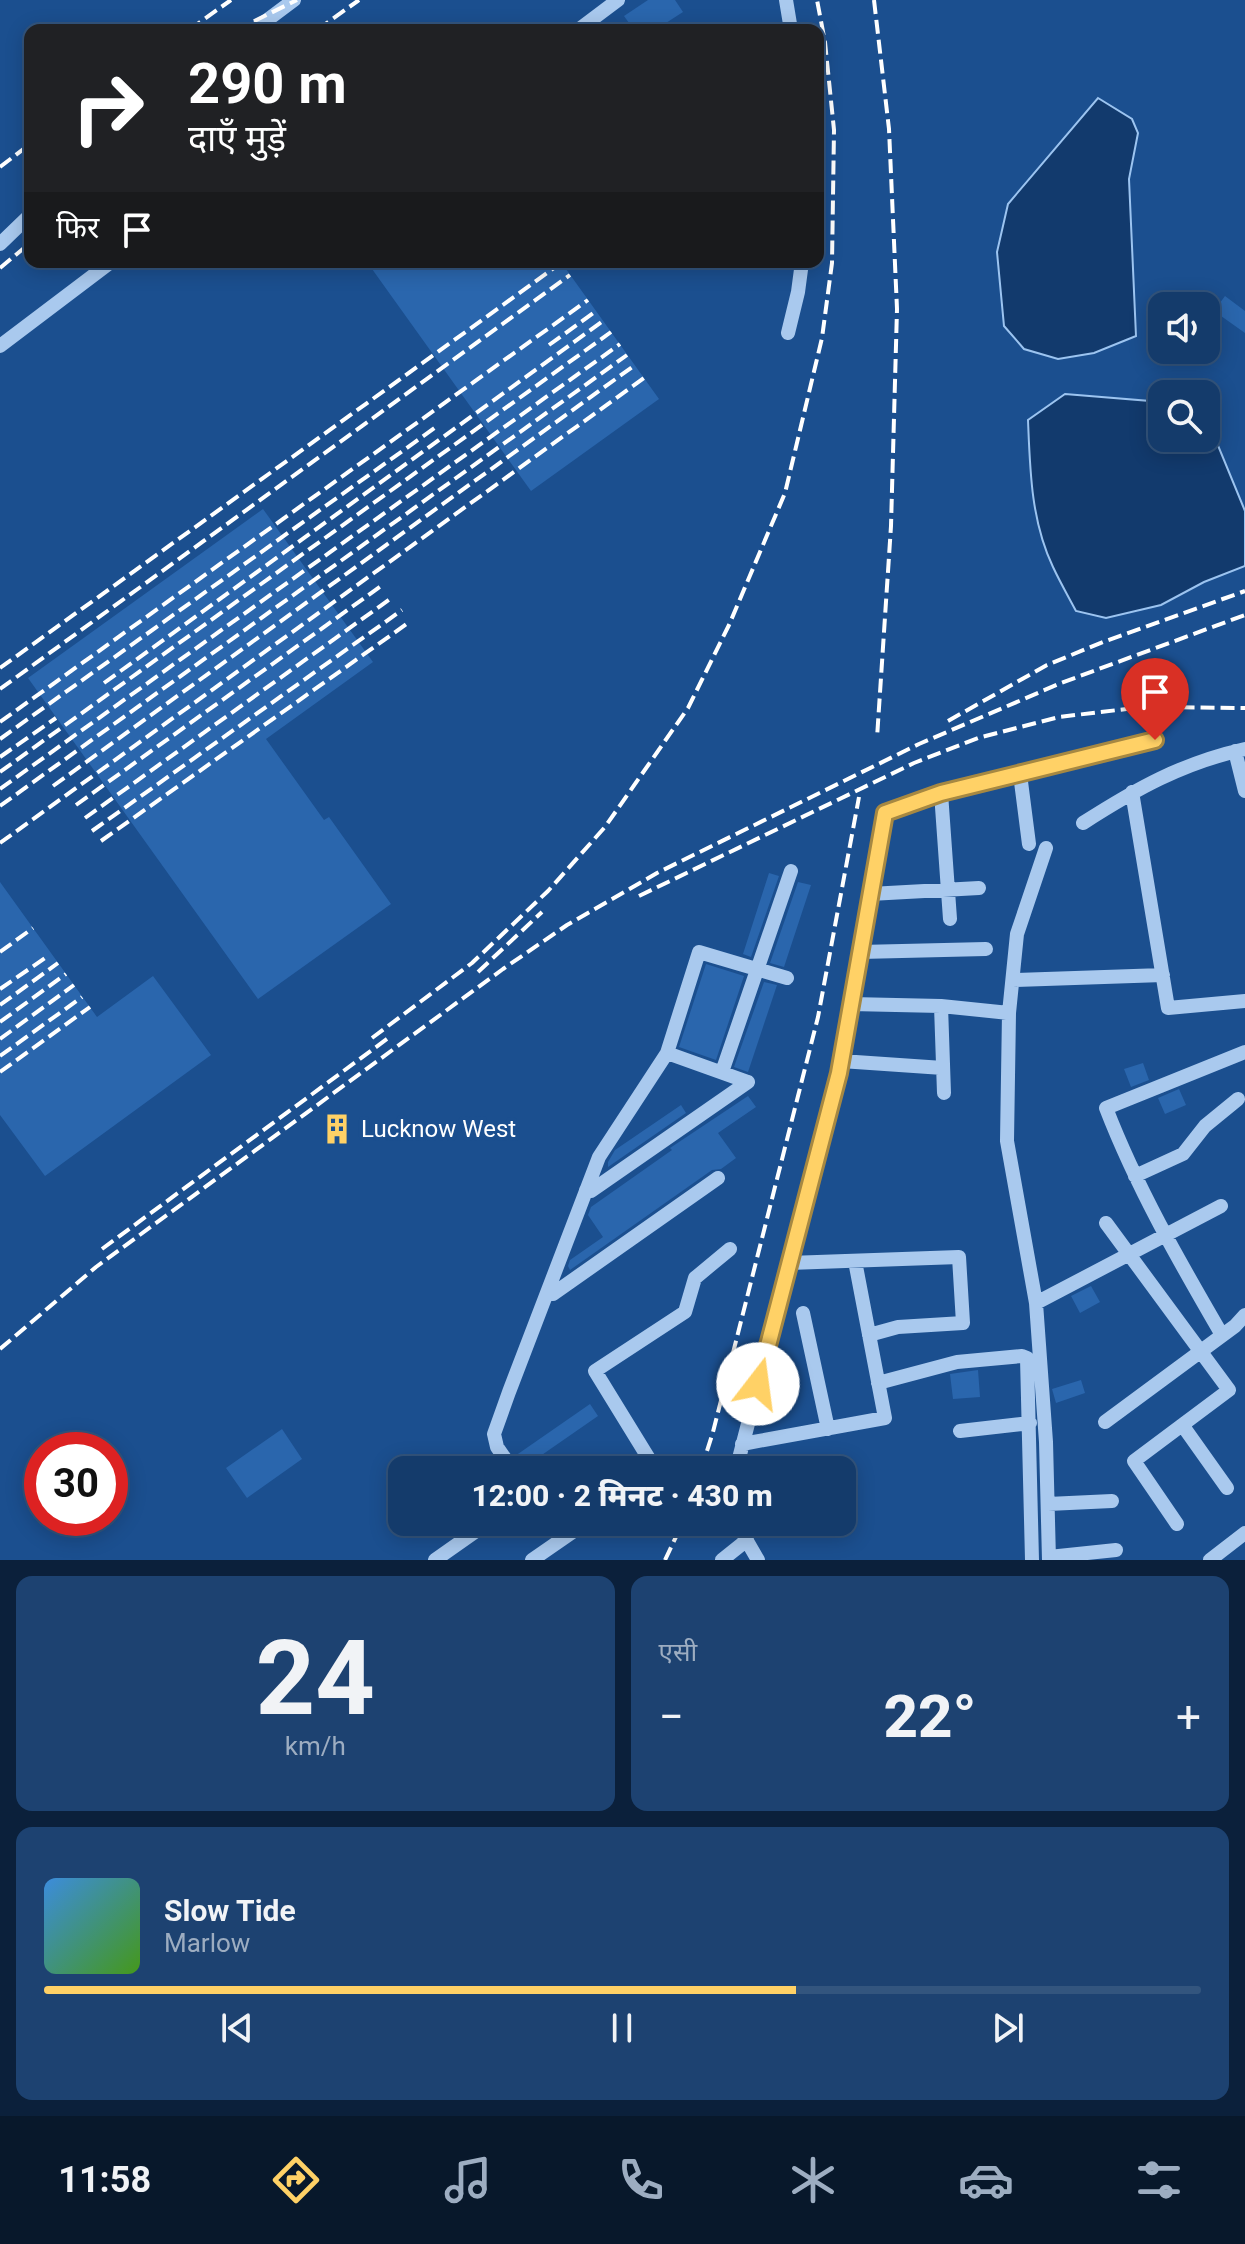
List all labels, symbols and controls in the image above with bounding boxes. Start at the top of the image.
text: 290 m [188,51,347,117]
icon: right [56,56,160,160]
text: दाएँ मुड़ें [188,118,286,160]
icon: arrive [115,208,159,252]
text: फिर [56,210,99,245]
map controls [1148,292,1220,452]
button: sound [1148,292,1220,364]
button: search [1148,380,1220,452]
pin [1121,658,1189,740]
icon: arrive [1133,670,1177,714]
building icon: Lucknow West [320,1112,354,1146]
place label: Lucknow West [361,1115,516,1143]
position arrow [716,1342,800,1426]
speed limit sign: 30 [24,1432,128,1536]
text: 12:00 · 2 मिनट · 430 m [471,1478,773,1513]
text: 24 [256,1618,375,1739]
text: एसी [659,1637,697,1667]
text: 22° [883,1681,976,1752]
text: − [659,1691,684,1743]
text: + [1176,1691,1201,1743]
text: km/h [285,1731,346,1761]
text: Slow Tide [164,1893,296,1928]
text: Marlow [164,1928,250,1958]
icon: previous [215,2006,259,2050]
icon: pause [600,2006,644,2050]
icon: next [986,2006,1030,2050]
icon: directions [268,2152,324,2208]
icon: music [440,2152,496,2208]
icon: phone [613,2152,669,2208]
icon: climate [785,2152,841,2208]
icon: car [958,2152,1014,2208]
icon: filters [1131,2152,1187,2208]
text: 11:58 [58,2159,151,2201]

